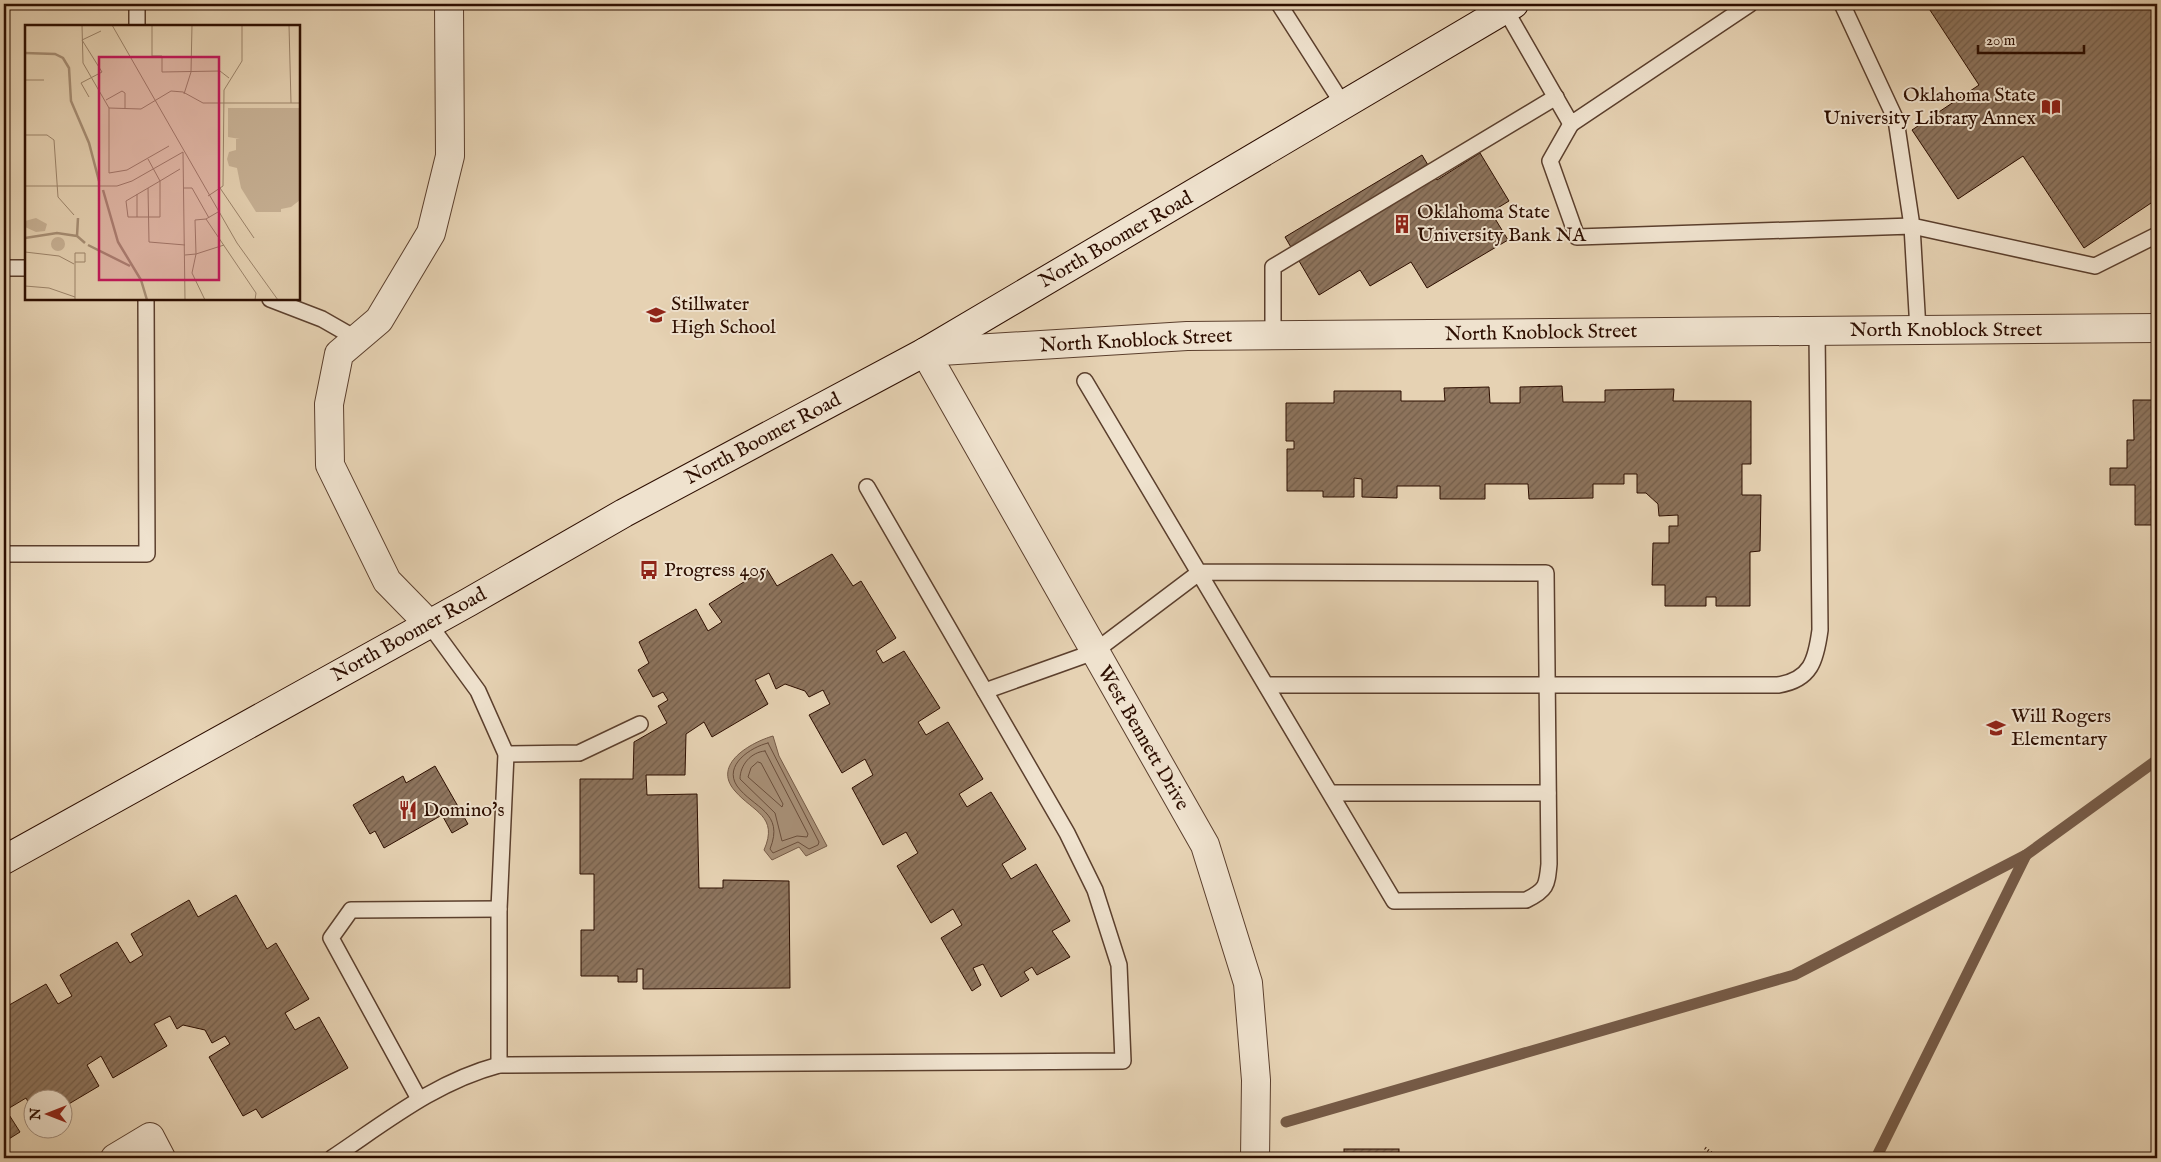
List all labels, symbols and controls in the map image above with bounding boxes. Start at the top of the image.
scale bar [1978,22,2085,54]
inset map [25,25,300,300]
text: 20 m [1986,31,2016,50]
place label: Oklahoma State University Library Annex [1824,83,2036,131]
library icon: Oklahoma State University Library Annex [2040,96,2062,118]
street label: North Boomer Road [1035,186,1197,294]
place label: Oklahoma State University Bank NA [1417,200,1586,248]
building icon: Oklahoma State University Bank NA [1391,213,1413,235]
place label: Stillwater High School [671,292,776,340]
school or university icon: Stillwater High School [645,304,667,326]
street label: North Knoblock Street [1850,318,2042,343]
street label: North Knoblock Street [1444,319,1638,347]
street label: North Knoblock Street [1039,323,1233,359]
street label: North Boomer Road [681,387,846,491]
place label: Progress 405 [664,558,766,583]
bus stop icon: Progress 405 [638,559,660,581]
street label: North Boomer Road [327,582,491,688]
street label: West Bennett Drive [1091,661,1195,815]
place label: Will Rogers Elementary [2011,704,2111,752]
school or university icon: Will Rogers Elementary [1985,717,2007,739]
place label: Domino's [423,798,504,823]
restaurant icon: Domino's [397,799,419,821]
north arrow [22,1090,72,1140]
text: N [27,1108,45,1121]

